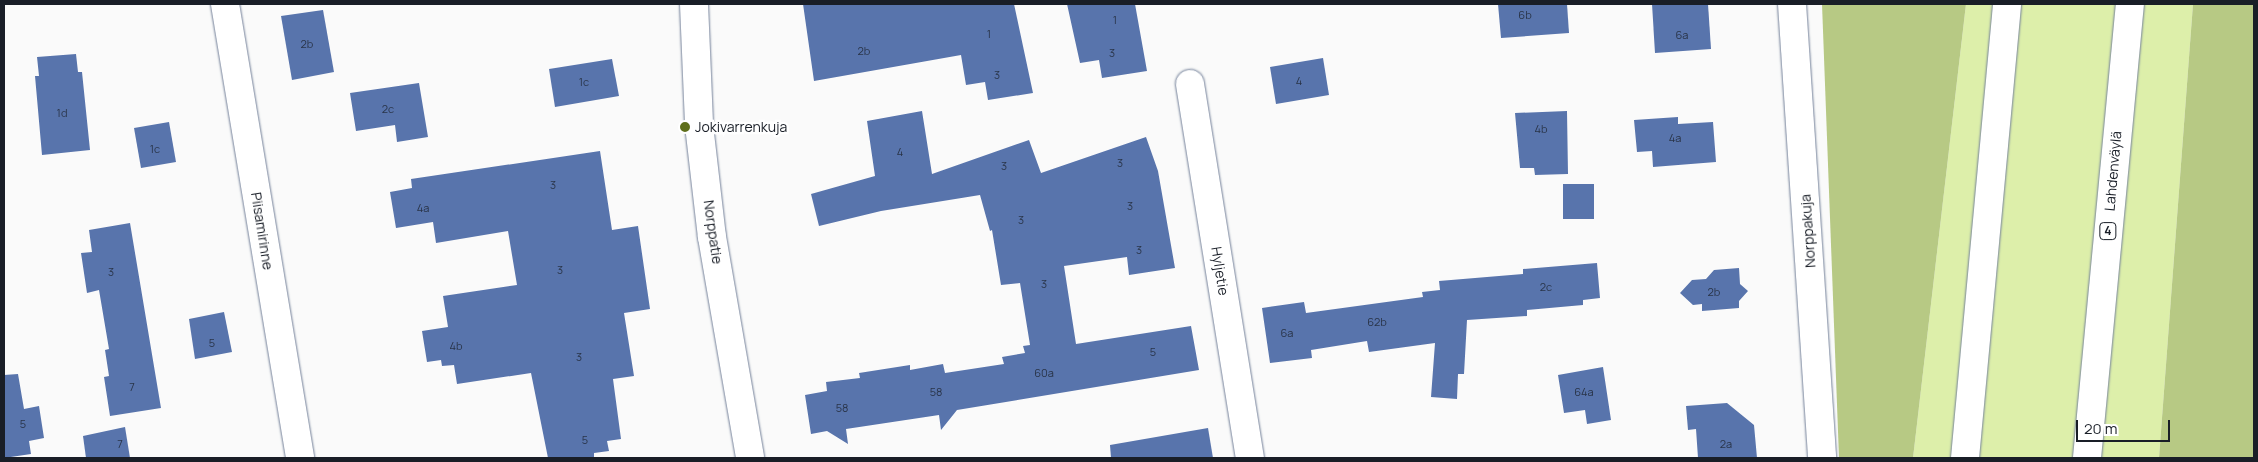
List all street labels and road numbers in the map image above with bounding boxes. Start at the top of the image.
street label: Lahdenväylä [2101,130,2125,212]
street label: Piisamirinne [248,191,276,271]
street label: Norppakuja [1797,194,1819,268]
street label: Norppatie [700,199,726,265]
road number: 4 [2099,222,2117,240]
street label: Hyljetie [1208,245,1232,297]

